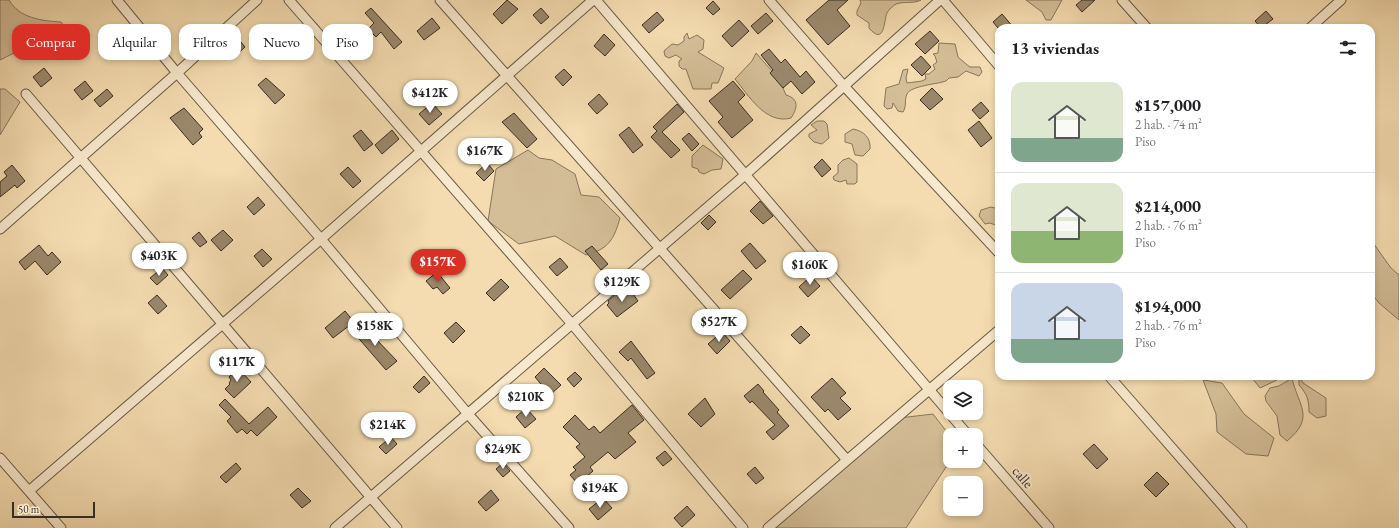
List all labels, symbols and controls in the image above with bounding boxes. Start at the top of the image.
chip: Comprar [12,24,90,60]
chip: Alquilar [98,24,171,60]
chip: Filtros [179,24,241,60]
chip: Nuevo [249,24,314,60]
chip: Piso [322,24,373,60]
text: 13 viviendas [1011,37,1099,59]
icon: filters [1337,37,1359,59]
pin: $412K [402,80,458,114]
text: $412K [412,84,448,101]
text: $157,000 [1135,94,1201,116]
icon: home [1043,98,1091,146]
text: 2 hab. · 74 m² [1135,116,1202,133]
text: Piso [1135,133,1156,150]
pin: $167K [457,138,513,172]
text: $167K [467,142,503,159]
text: $214,000 [1135,195,1201,217]
icon: home [1043,199,1091,247]
text: 2 hab. · 76 m² [1135,217,1202,234]
text: Piso [1135,234,1156,251]
pin: $403K [131,243,187,277]
text: $403K [141,247,177,264]
pin: $157K [410,249,466,283]
pin: $160K [782,252,838,286]
text: $157K [420,253,456,270]
text: $160K [792,256,828,273]
pin: $129K [594,269,650,303]
text: $129K [604,273,640,290]
text: $194,000 [1135,295,1201,317]
icon: home [1043,299,1091,347]
pin: $527K [691,309,747,343]
pin: $158K [347,313,403,347]
text: $527K [701,313,737,330]
text: $158K [357,317,393,334]
text: 2 hab. · 76 m² [1135,317,1202,334]
text: Piso [1135,334,1156,351]
pin: $117K [209,349,265,383]
text: $117K [219,353,255,370]
map controls [943,380,983,516]
button: layers [943,380,983,420]
pin: $210K [498,384,554,418]
text: $210K [508,388,544,405]
pin: $214K [360,412,416,446]
text: $214K [370,416,406,433]
button: + [943,428,983,468]
pin: $249K [475,436,531,470]
text: $249K [485,440,521,457]
street label: calle [1009,462,1038,492]
pin: $194K [572,475,628,509]
button: − [943,476,983,516]
text: $194K [582,479,618,496]
scale bar [12,500,95,519]
text: 50 m [18,502,39,516]

